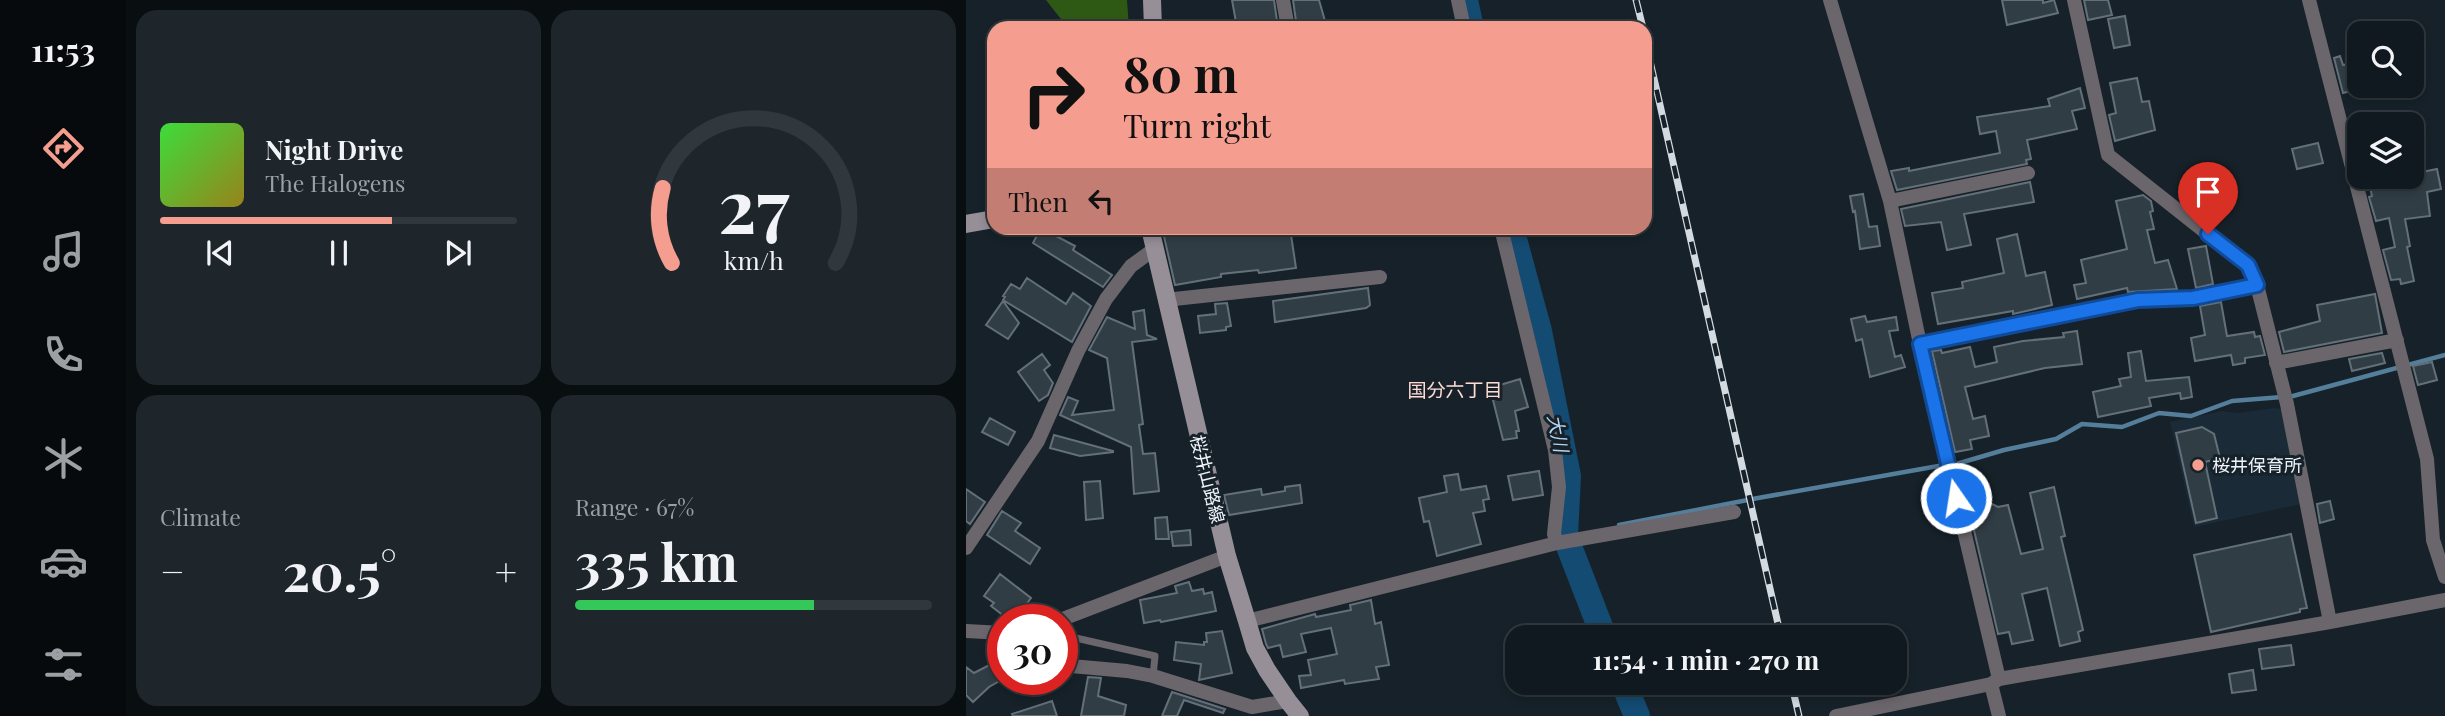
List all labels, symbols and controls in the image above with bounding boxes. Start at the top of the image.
map controls [2347,21,2424,189]
button: search [2347,21,2424,98]
text: 11:53 [31,27,95,70]
text: 80 m [1123,40,1238,105]
icon: right [1008,49,1099,140]
text: Turn right [1123,103,1271,146]
button: layers [2347,112,2424,189]
icon: directions [39,124,88,173]
text: Night Drive [265,132,403,167]
text: 27 [718,155,790,252]
pin [2178,162,2238,234]
text: The Halogens [265,167,405,198]
icon: arrive [2189,173,2227,211]
icon: left [1082,182,1120,220]
text: Then [1008,184,1068,219]
icon: music [39,227,88,276]
icon: previous [201,234,239,272]
icon: pause [320,234,358,272]
icon: next [439,234,477,272]
text: km/h [724,243,784,276]
icon: phone [39,330,88,379]
district label: 国分六丁目 [1407,376,1503,402]
water label: 大川 [1543,412,1576,456]
street label: 桜井山路線 [1185,432,1231,526]
icon: climate [39,434,88,483]
place label: 桜井保育所 [2212,453,2302,477]
marker: 桜井保育所 [2190,457,2206,473]
position arrow [1919,461,1993,535]
text: Range · 67% [575,491,694,522]
text: Climate [160,501,241,532]
text: 335 km [575,526,738,595]
text: 20.5° [283,536,397,605]
icon: car [39,537,88,586]
text: − [160,545,185,596]
text: + [495,545,517,596]
speed limit sign: 30 [987,604,1078,695]
icon: filters [39,640,88,689]
text: 11:54 · 1 min · 270 m [1593,642,1819,677]

